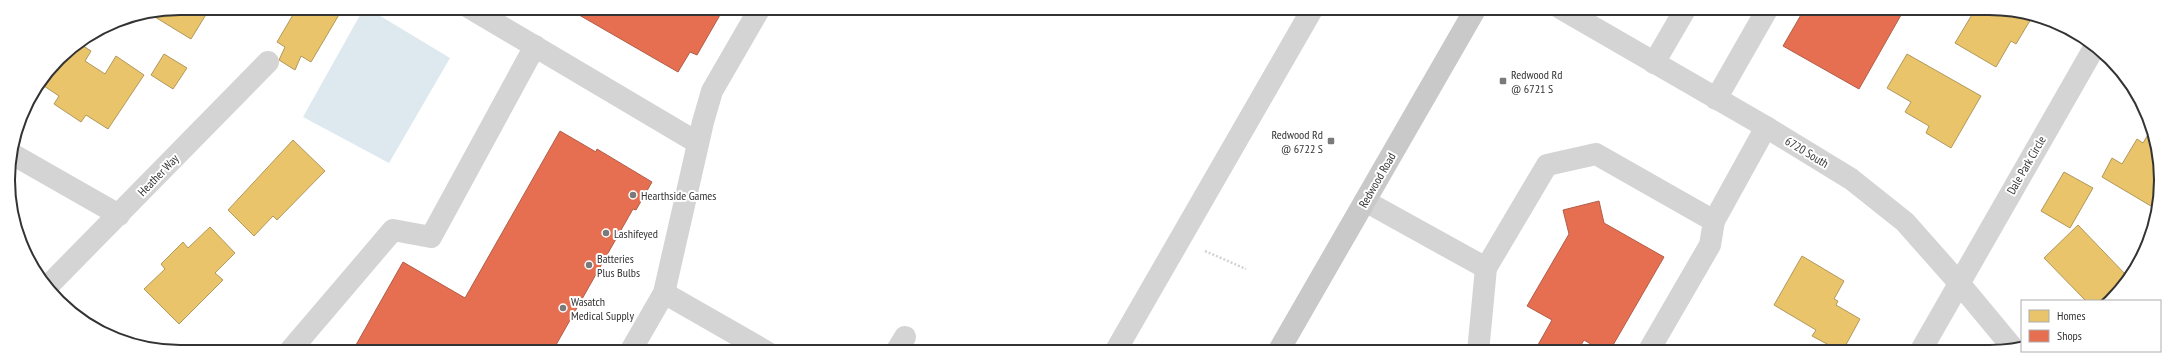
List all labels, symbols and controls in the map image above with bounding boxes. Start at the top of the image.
place label: Redwood Rd @ 6721 S [1511,67,1562,96]
marker: Redwood Rd @ 6721 S [1498,76,1508,86]
place label: Redwood Rd @ 6722 S [1272,127,1323,156]
street label: 6720 South [1782,133,1832,171]
street label: Dale Park Circle [2003,133,2049,197]
marker: Redwood Rd @ 6722 S [1326,136,1336,146]
street label: Redwood Road [1355,150,1399,210]
street label: Heather Way [134,151,182,199]
place label: Hearthside Games [641,188,716,203]
marker: Hearthside Games [628,190,638,200]
place label: Lashifeyed [614,226,658,241]
marker: Lashifeyed [601,228,611,238]
place label: Batteries Plus Bulbs [597,251,640,280]
marker: Batteries Plus Bulbs [584,260,594,270]
place label: Wasatch Medical Supply [571,294,634,323]
legend [2021,300,2161,352]
marker: Wasatch Medical Supply [558,303,568,313]
text: Homes [2057,308,2085,323]
text: Shops [2057,328,2082,343]

